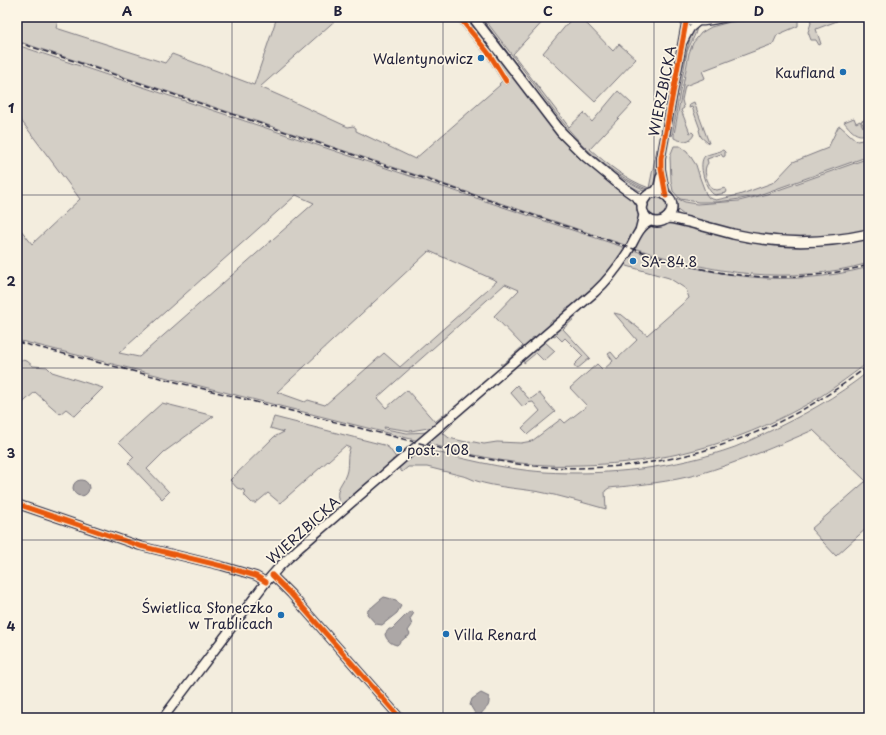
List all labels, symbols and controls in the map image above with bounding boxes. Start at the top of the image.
text: A [122,1,132,20]
text: B [334,1,343,20]
text: C [543,1,553,20]
text: D [754,1,764,20]
street label: WIERZBICKA [643,43,681,138]
place label: Walentynowicz [373,48,473,69]
marker: Walentynowicz [476,53,486,63]
place label: Kaufland [775,62,835,83]
marker: Kaufland [838,67,848,77]
text: 1 [8,98,14,117]
place label: SA-84.8 [641,251,697,272]
marker: SA-84.8 [628,256,638,266]
text: 2 [6,271,16,290]
place label: post. 108 [407,439,469,460]
text: 3 [7,443,16,462]
marker: post. 108 [394,444,404,454]
street label: WIERZBICKA [262,491,345,569]
place label: Świetlica Słoneczko w Trablicach [141,597,273,634]
marker: Świetlica Słoneczko w Trablicach [276,610,286,620]
text: 4 [7,616,16,635]
place label: Villa Renard [454,624,537,645]
marker: Villa Renard [441,629,451,639]

